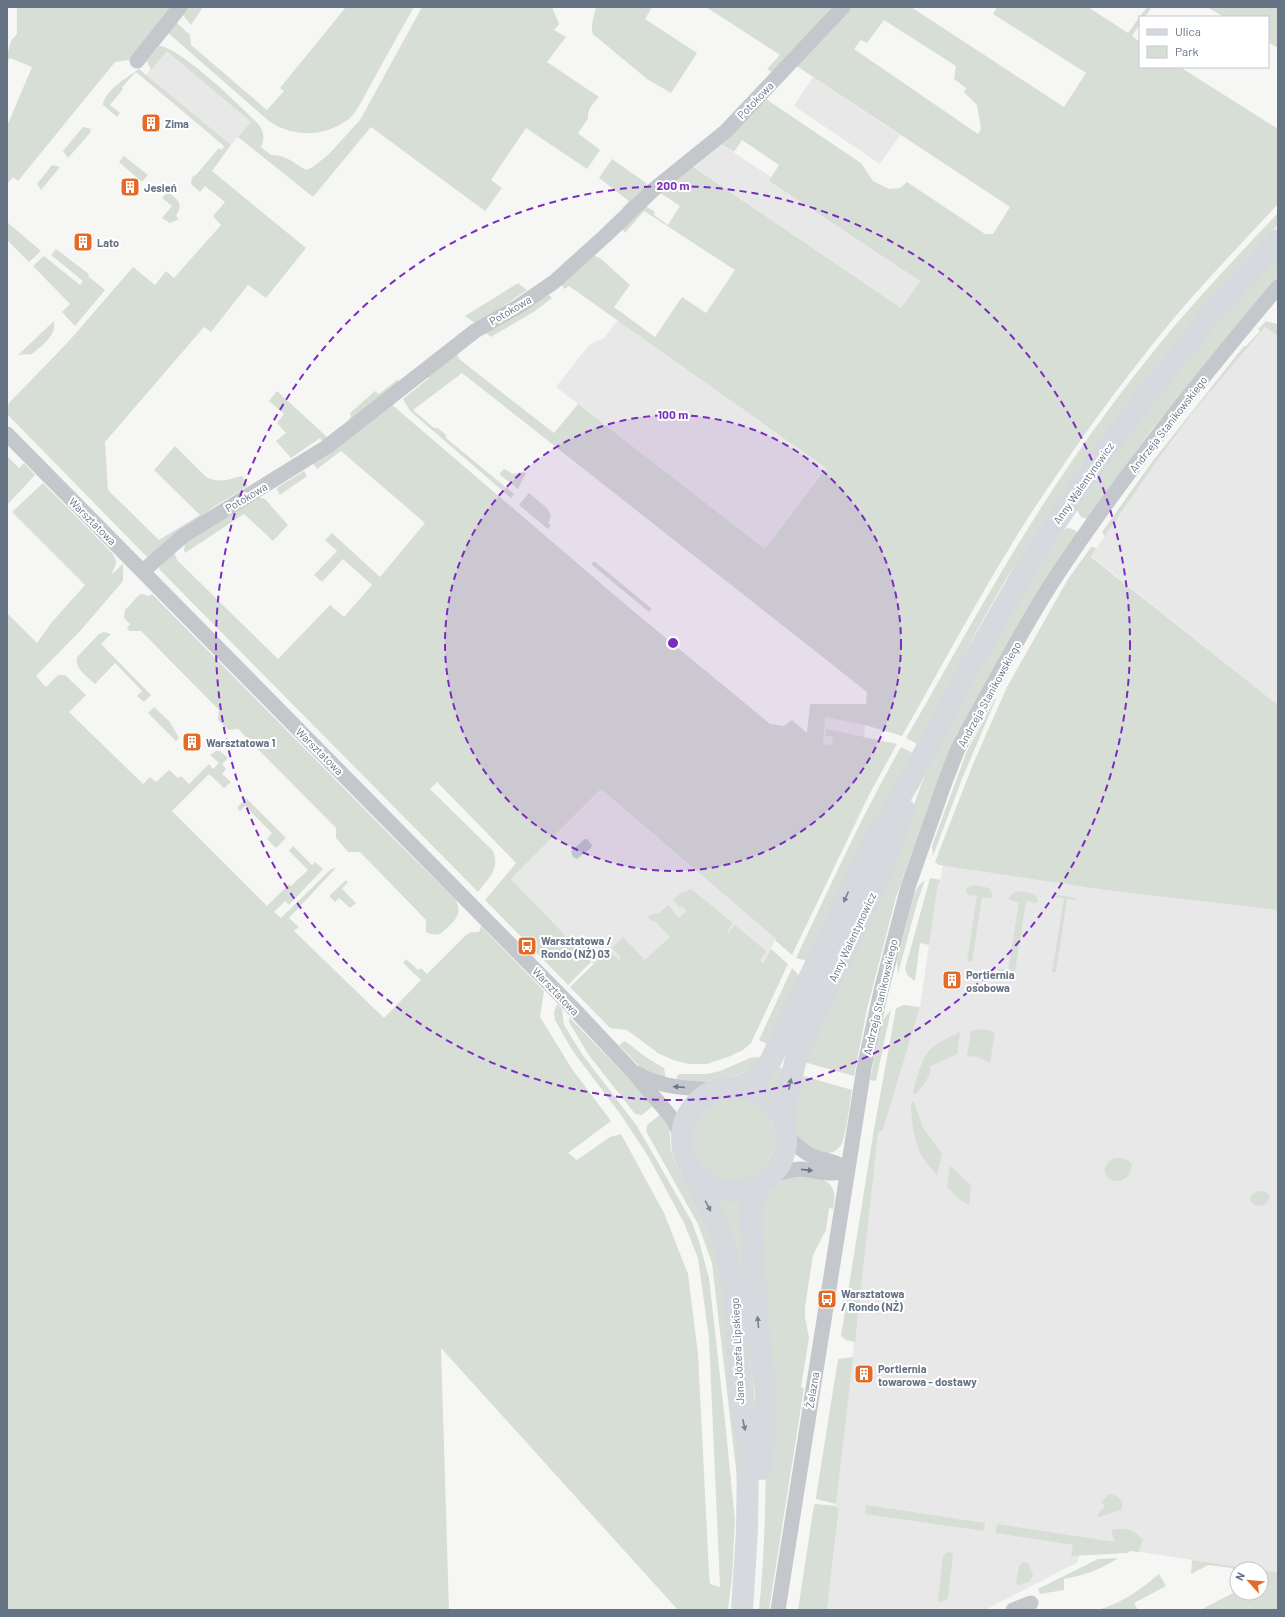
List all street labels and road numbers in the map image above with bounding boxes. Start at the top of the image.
street label: Potokowa [734,79,776,121]
street label: Potokowa [487,292,533,328]
street label: Andrzeja Stanikowskiego [1126,373,1210,475]
street label: Anny Walentynowicz [1050,440,1116,526]
street label: Potokowa [223,479,269,515]
street label: Warsztatowa [67,495,119,547]
street label: Andrzeja Stanikowskiego [955,639,1023,749]
street label: Warsztatowa [294,725,346,777]
street label: Anny Walentynowicz [826,890,878,984]
street label: Andrzeja Stanikowskiego [860,938,900,1056]
street label: Warsztatowa [530,964,582,1018]
street label: Jana Józefa Lipskiego [728,1297,746,1405]
street label: Żelazna [802,1371,821,1409]

